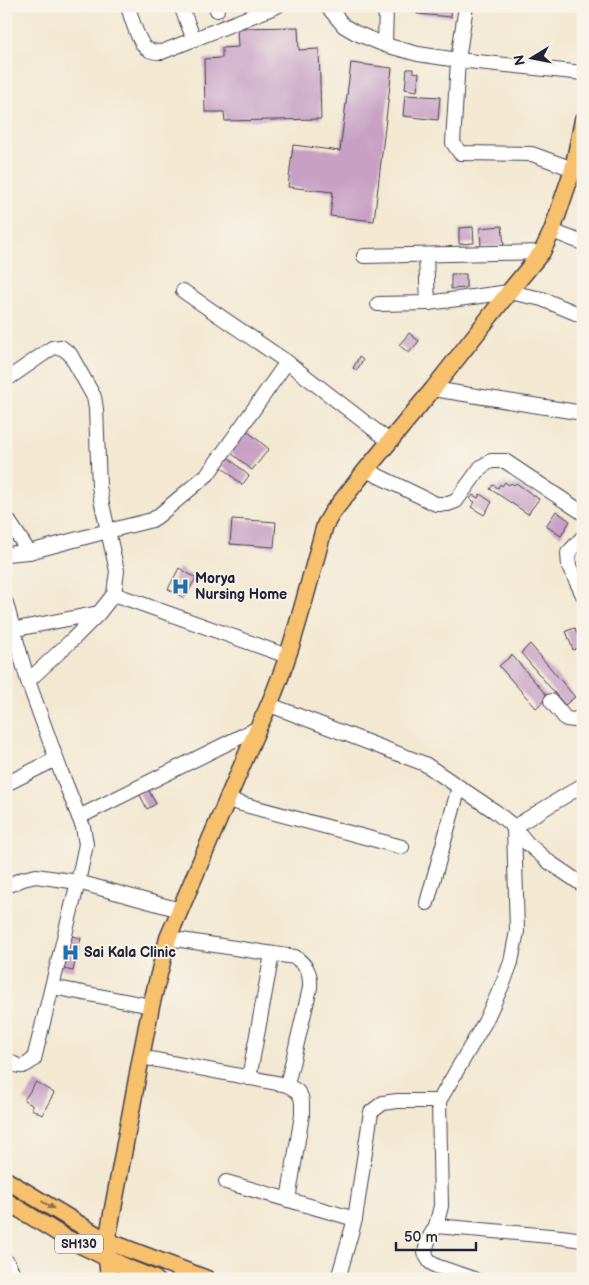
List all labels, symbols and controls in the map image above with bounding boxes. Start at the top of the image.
north arrow [506,32,556,82]
text: N [510,54,529,67]
place label: Morya Nursing Home [195,570,287,603]
hospital icon: Morya Nursing Home [171,576,191,596]
hospital icon: Sai Kala Clinic [60,942,80,962]
place label: Sai Kala Clinic [84,944,176,961]
one-way arrow [41,1200,54,1209]
scale bar [396,1220,476,1252]
text: 50 m [404,1228,438,1247]
road number: SH130 [55,1234,103,1254]

